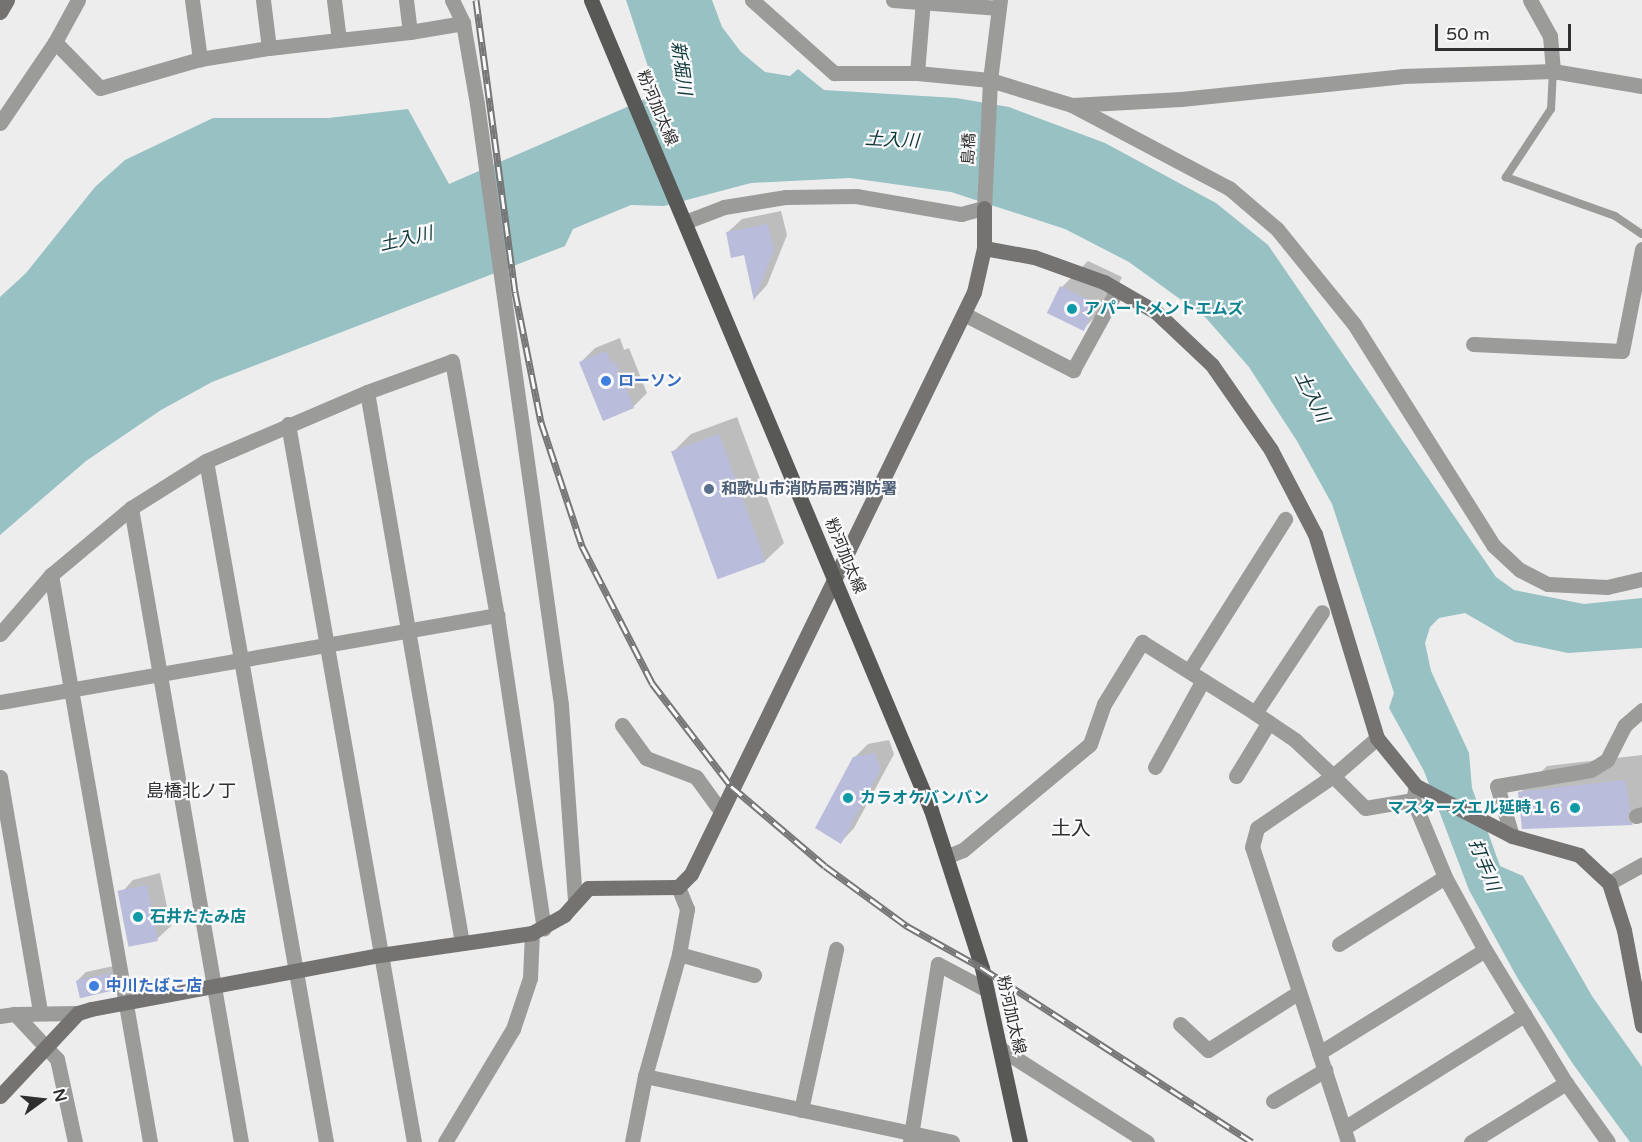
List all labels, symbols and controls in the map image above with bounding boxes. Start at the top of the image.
scale bar [1438,12,1574,50]
text: 50 m [1446,23,1490,45]
water label: 新堀川 [667,40,695,96]
street label: 粉河加太線 [633,67,681,149]
water label: 土入川 [864,128,920,152]
street label: 島橋 [959,133,979,165]
water label: 土入川 [377,222,435,256]
place label: アパートメントエムズ [1084,299,1244,319]
marker: アパートメントエムズ [1065,302,1079,316]
water label: 土入川 [1290,368,1334,426]
place label: ローソン [618,371,682,391]
marker: ローソン [599,374,613,388]
place label: 和歌山市消防局西消防署 [721,479,897,499]
marker: 和歌山市消防局西消防署 [702,482,716,496]
street label: 粉河加太線 [821,515,869,597]
district label: 島橋北ノ丁 [146,780,236,802]
place label: カラオケバンバン [860,788,988,808]
marker: カラオケバンバン [841,791,855,805]
place label: マスターズエル延時１６ [1387,798,1563,818]
marker: マスターズエル延時１６ [1568,801,1582,815]
district label: 土入 [1051,817,1091,841]
water label: 打手川 [1464,836,1504,894]
place label: 石井たたみ店 [150,907,246,927]
marker: 石井たたみ店 [131,910,145,924]
street label: 粉河加太線 [993,974,1029,1056]
place label: 中川たばこ店 [106,976,202,996]
marker: 中川たばこ店 [87,979,101,993]
north arrow [12,1070,72,1130]
text: N [48,1087,71,1104]

